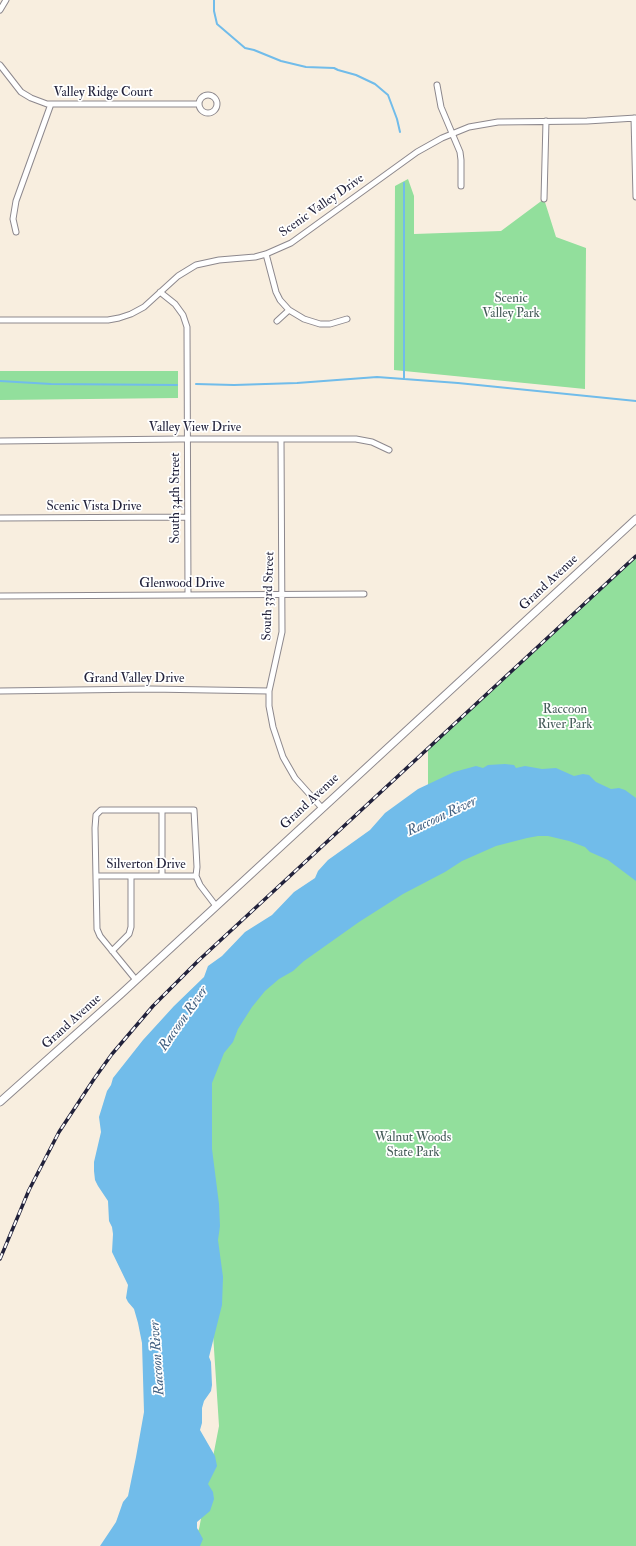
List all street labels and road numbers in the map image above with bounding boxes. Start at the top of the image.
street label: Valley Ridge Court [53,85,153,101]
street label: Scenic Valley Drive [277,171,367,241]
street label: Valley View Drive [149,420,241,436]
street label: South 34th Street [168,452,184,544]
street label: Scenic Vista Drive [46,499,142,515]
street label: South 33rd Street [260,551,278,641]
street label: Grand Avenue [516,552,582,614]
street label: Glenwood Drive [139,576,225,592]
street label: Grand Valley Drive [84,671,184,687]
street label: Grand Avenue [277,771,343,833]
street label: Silverton Drive [106,857,186,873]
street label: Grand Avenue [39,991,105,1053]

